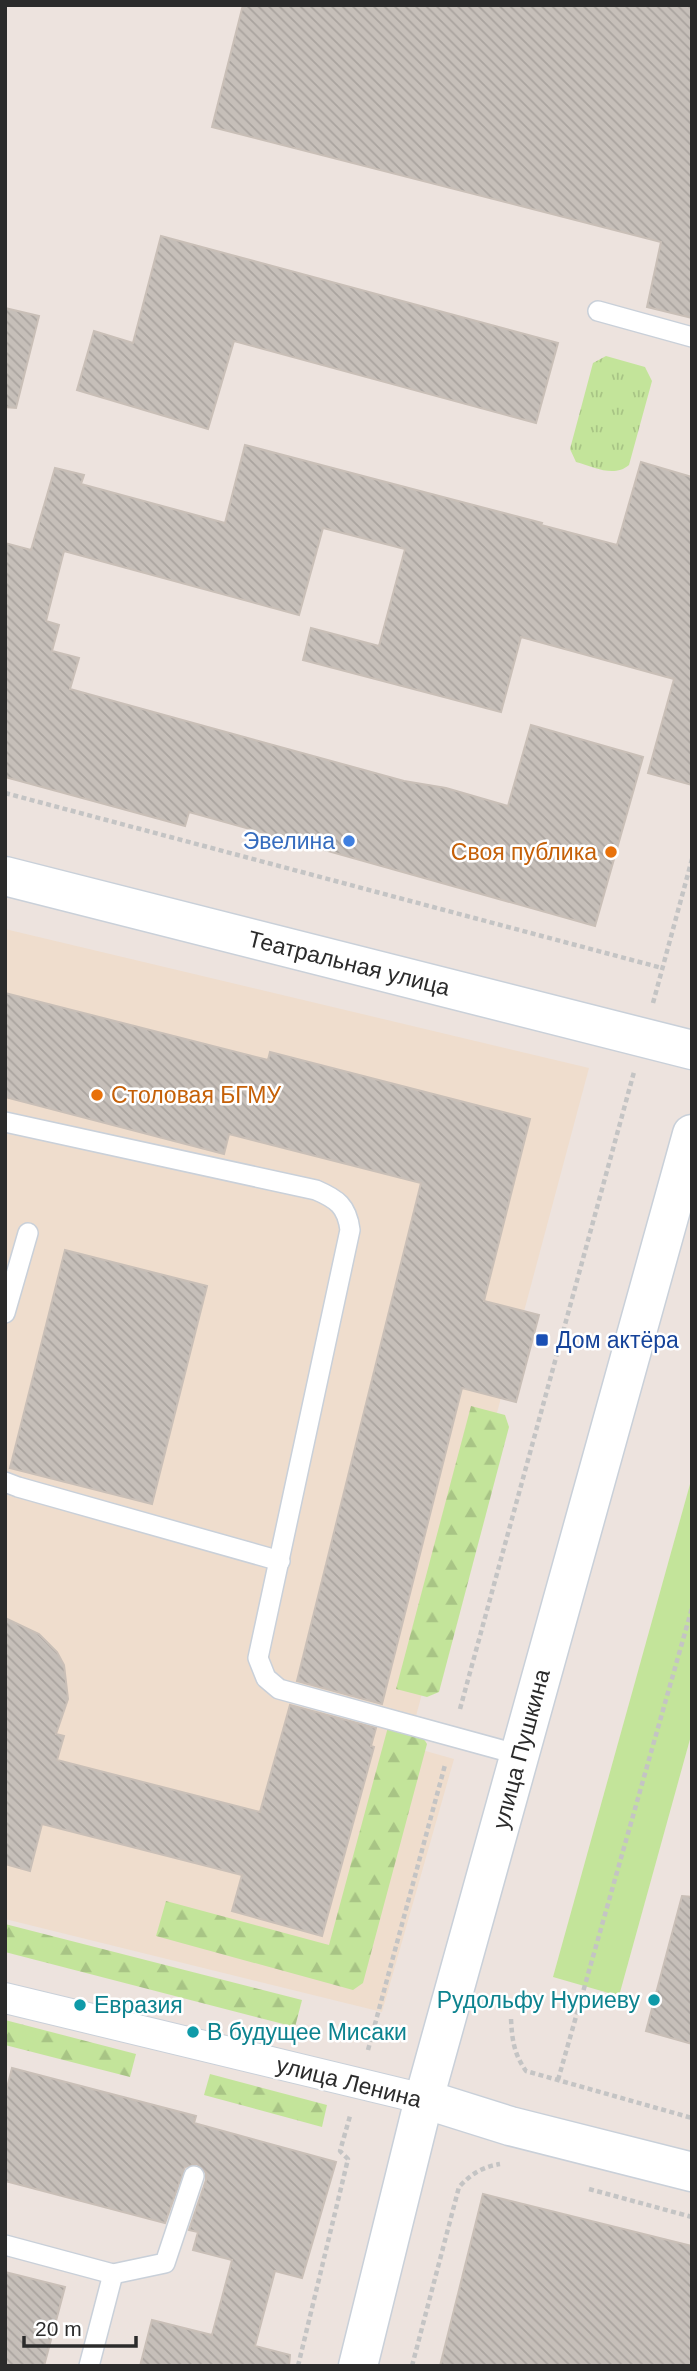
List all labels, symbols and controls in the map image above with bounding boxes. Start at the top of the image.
place label: Эвелина [243,828,335,854]
marker: Эвелина [341,833,357,849]
place label: Своя публика [451,839,597,865]
marker: Своя публика [603,844,619,860]
street label: Театральная улица [245,925,453,1001]
place label: Столовая БГМУ [111,1082,281,1108]
marker: Столовая БГМУ [89,1087,105,1103]
place label: Дом актёра [556,1327,679,1353]
marker: Дом актёра [534,1332,550,1348]
street label: улица Пушкина [487,1666,555,1832]
place label: Рудольфу Нуриеву [437,1987,640,2013]
place label: Евразия [94,1992,183,2018]
marker: Рудольфу Нуриеву [646,1992,662,2008]
marker: Евразия [72,1997,88,2013]
place label: В будущее Мисаки [207,2019,407,2045]
marker: В будущее Мисаки [185,2024,201,2040]
street label: улица Ленина [274,2051,424,2113]
scale bar [24,2304,136,2348]
text: 20 m [35,2317,82,2340]

